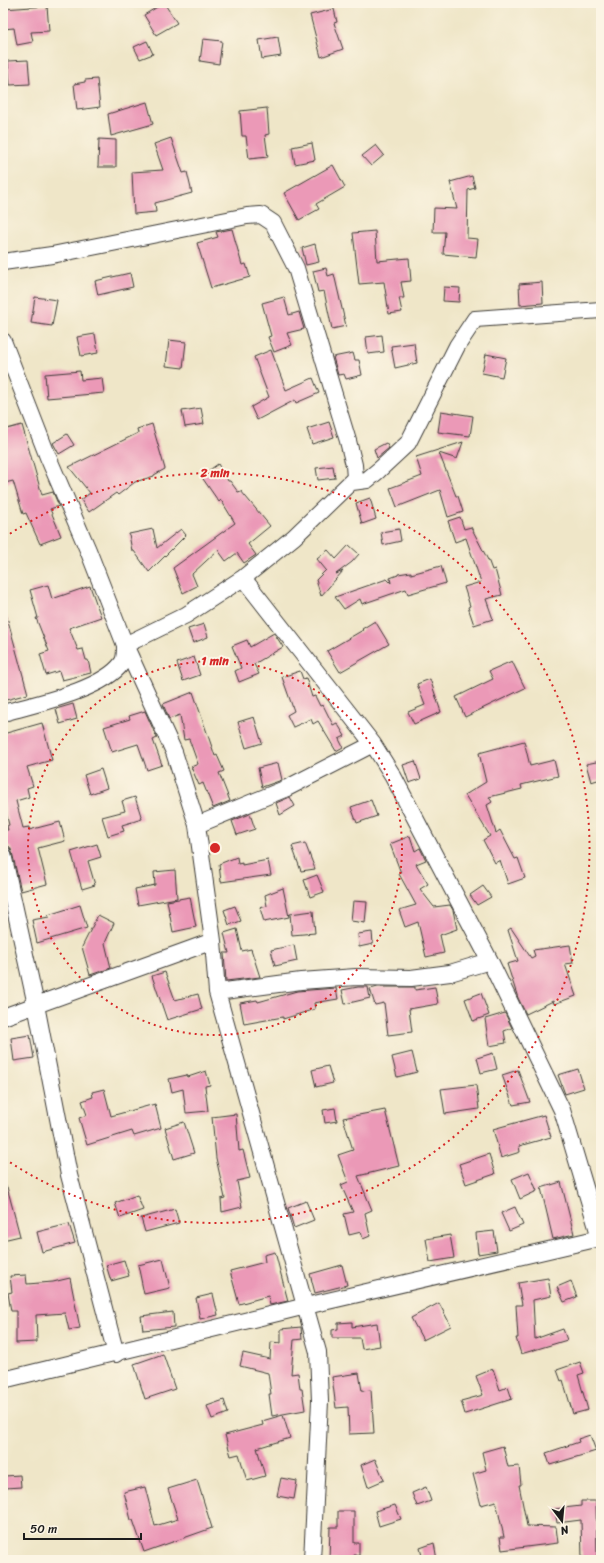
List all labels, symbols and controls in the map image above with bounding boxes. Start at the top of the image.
text: 2 min [199,462,230,484]
text: 1 min [201,650,229,672]
centre of rings [208,841,222,855]
north arrow [542,1501,582,1541]
scale bar [24,1515,141,1541]
text: 50 m [30,1518,57,1540]
text: N [558,1520,572,1540]

